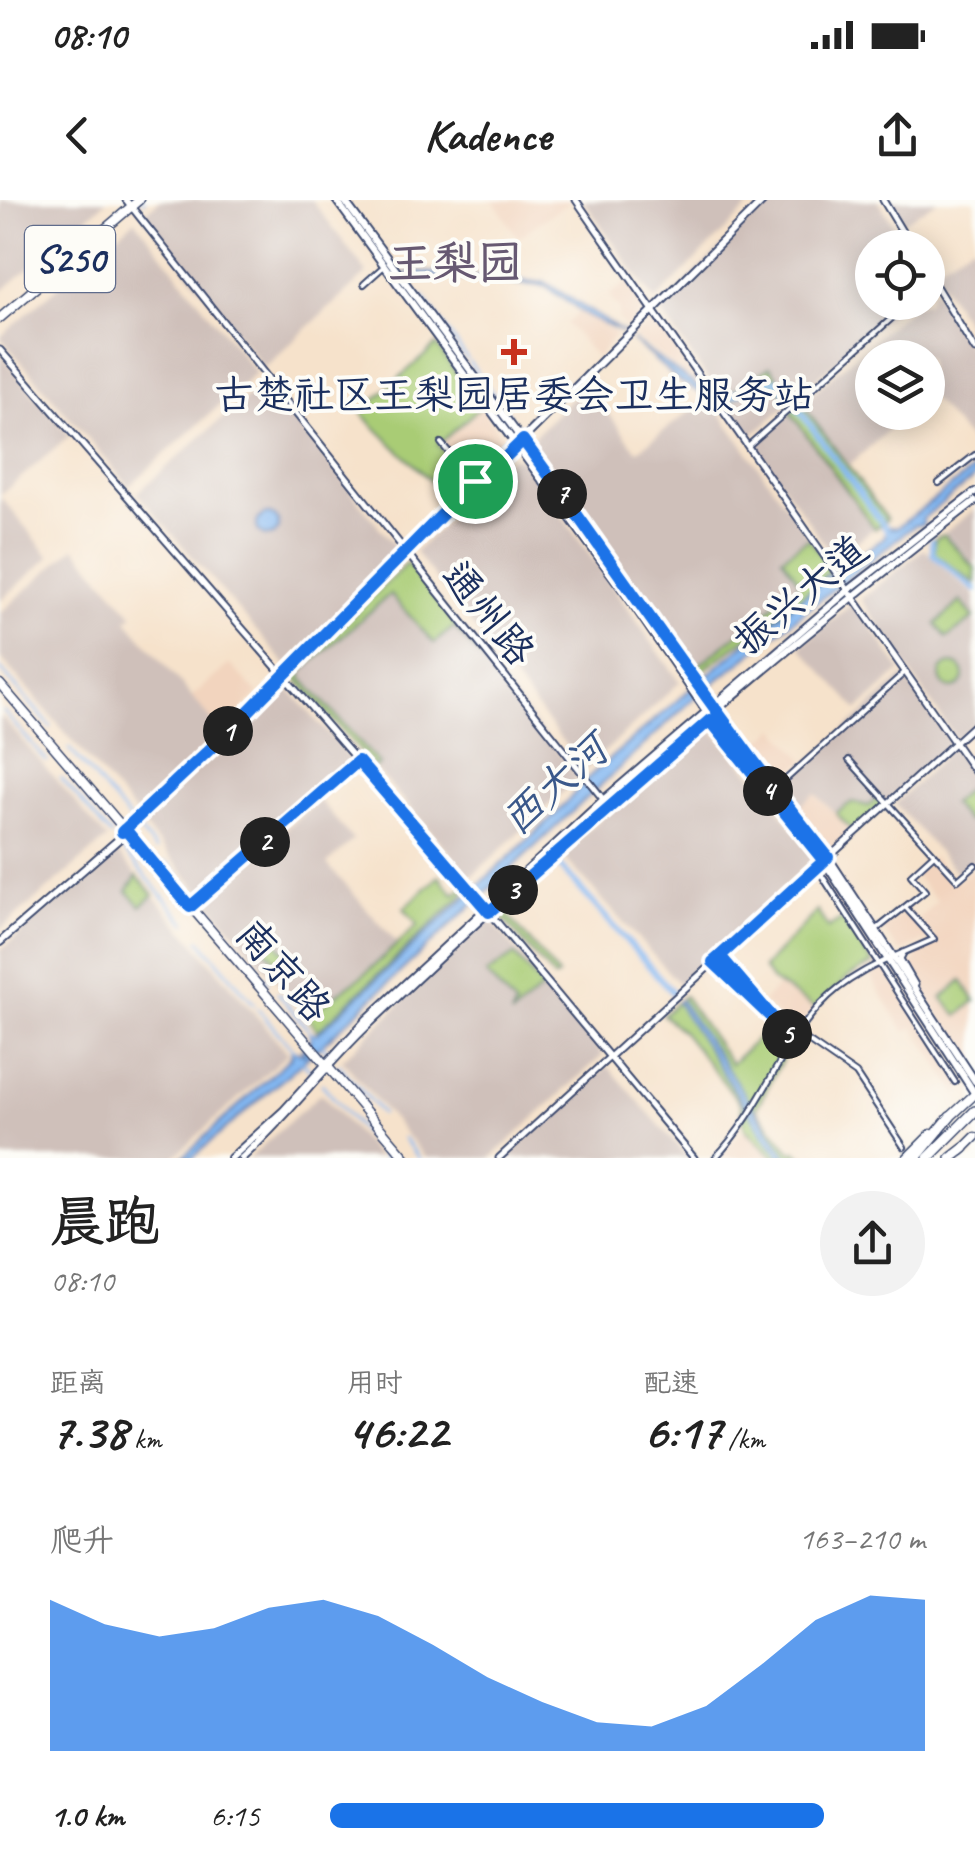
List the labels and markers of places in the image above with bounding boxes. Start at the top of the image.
marker: 古楚社区王梨园居委会卫生服务站 [501,339,527,365]
place label: 古楚社区王梨园居委会卫生服务站 [214,370,814,420]
pin [433,439,518,524]
pin: 7 [537,469,587,519]
pin: 1 [203,706,253,756]
pin: 4 [743,766,793,816]
pin: 2 [240,817,290,867]
pin: 3 [488,865,538,915]
pin: 5 [762,1009,812,1059]

